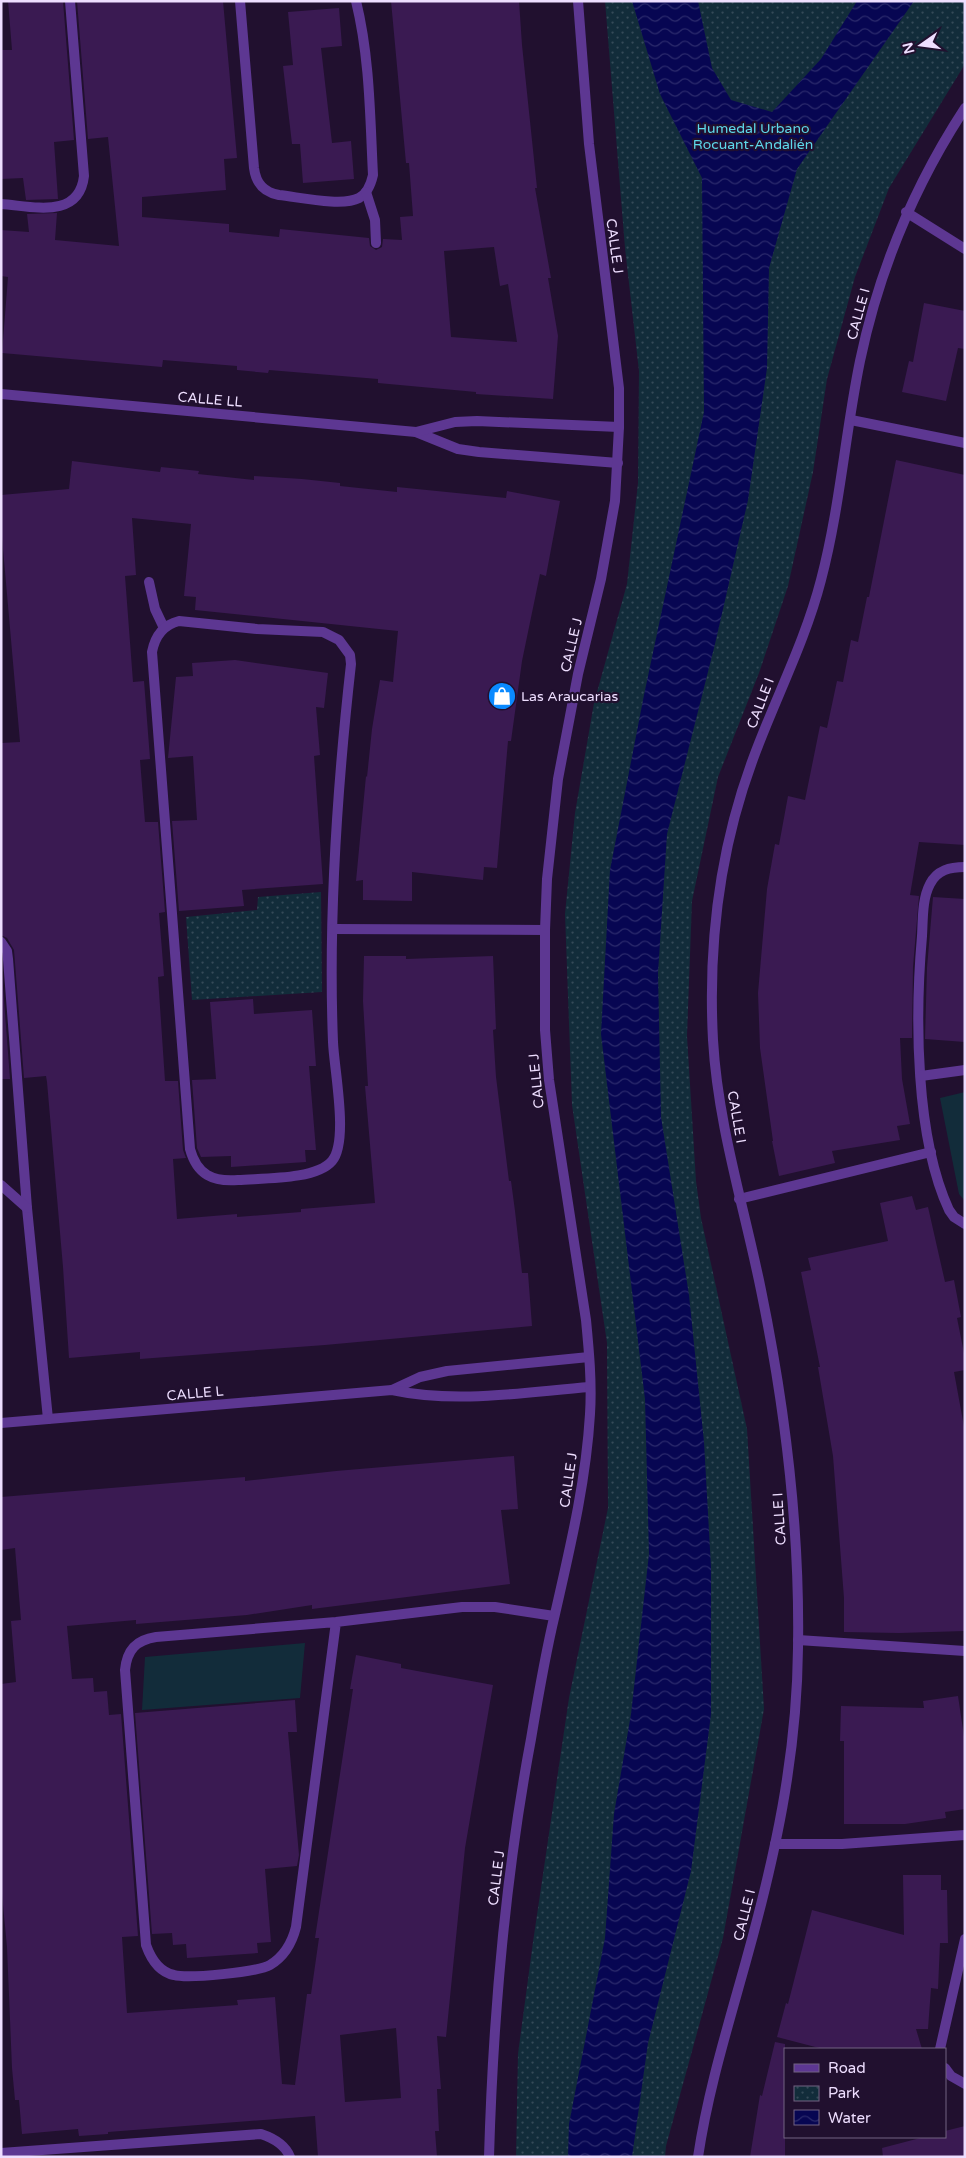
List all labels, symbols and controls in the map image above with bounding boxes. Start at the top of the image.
north arrow [896,20,946,70]
text: N [899,41,918,56]
park label: Humedal Urbano Rocuant-Andalién [693,120,813,153]
street label: CALLE J [602,217,627,275]
street label: CALLE I [843,286,874,342]
street label: CALLE LL [177,388,243,411]
street label: CALLE J [557,616,586,674]
street label: CALLE I [743,675,778,731]
shop icon: Las Araucarias [487,681,517,711]
place label: Las Araucarias [521,688,618,705]
street label: CALLE J [525,1053,548,1109]
street label: CALLE I [724,1090,749,1145]
street label: CALLE L [166,1383,224,1404]
street label: CALLE J [556,1451,581,1509]
street label: CALLE I [769,1492,790,1546]
street label: CALLE J [485,1850,508,1907]
street label: CALLE I [730,1887,759,1943]
legend [784,2048,946,2138]
text: Road [828,2059,866,2077]
text: Park [828,2084,860,2102]
text: Water [828,2109,871,2127]

